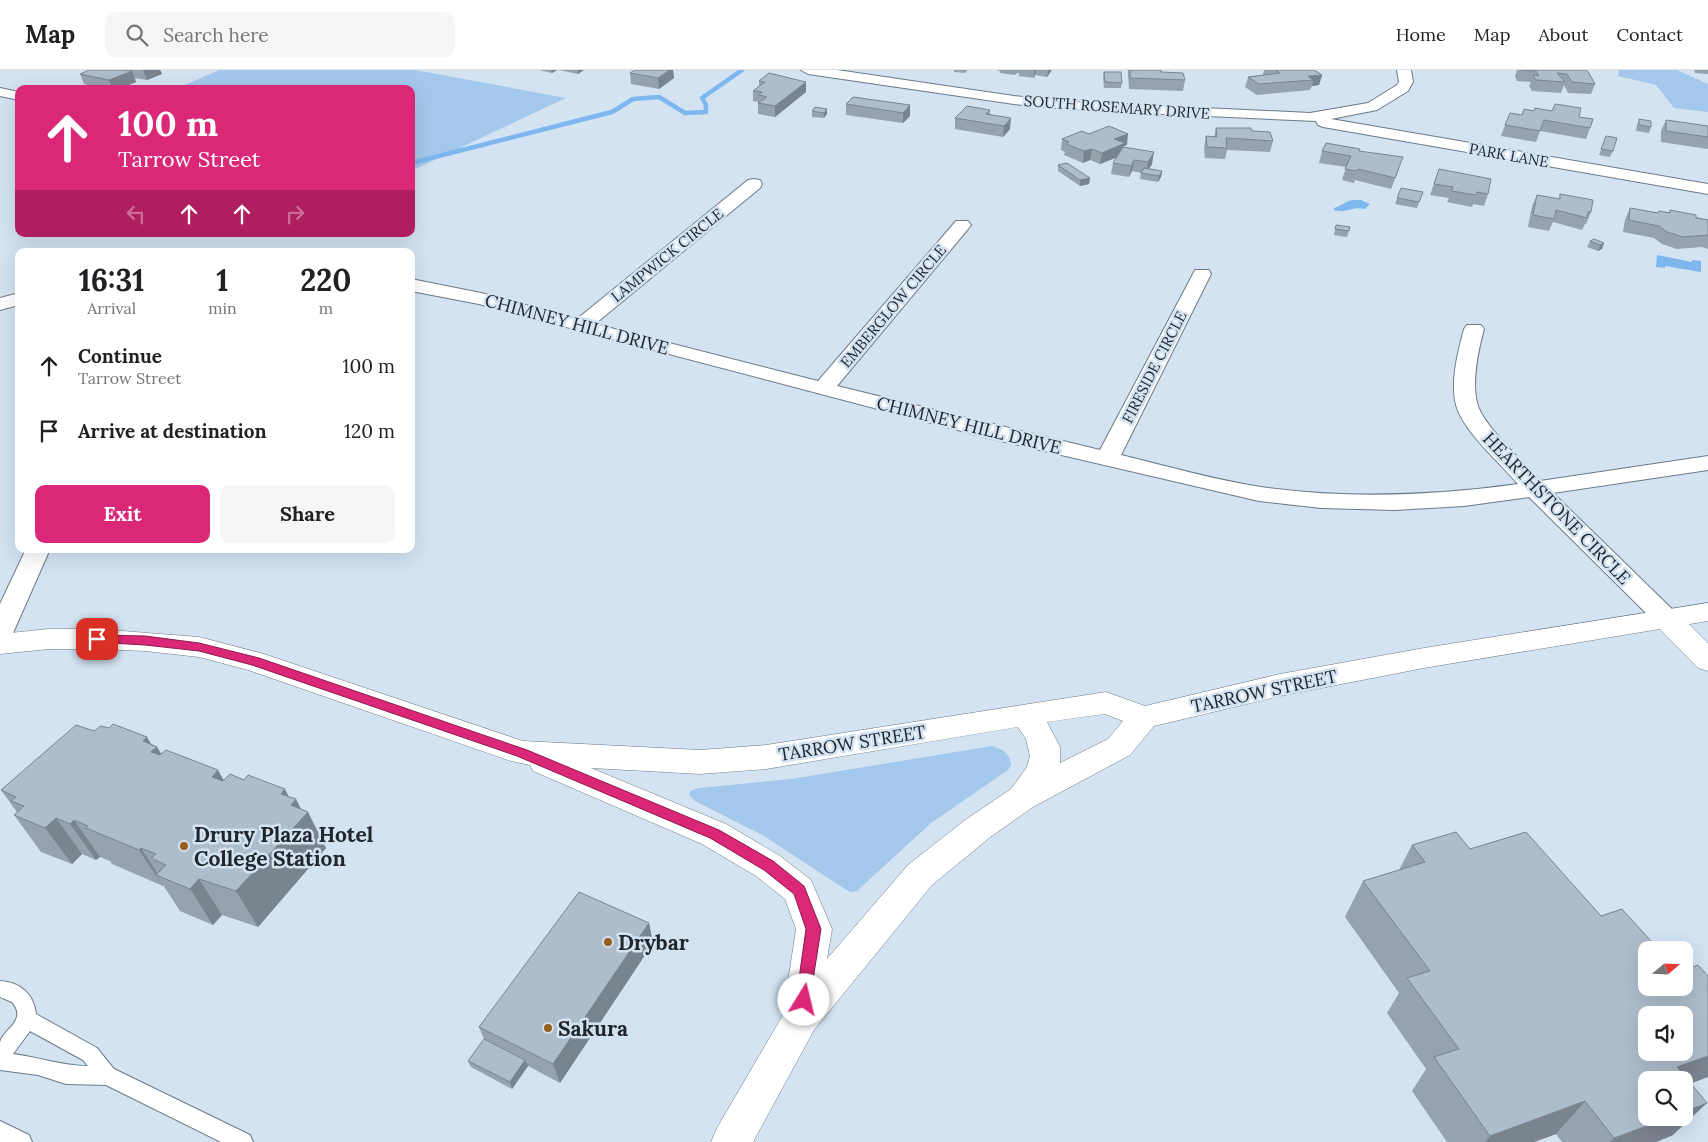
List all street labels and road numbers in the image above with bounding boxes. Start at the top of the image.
street label: SOUTH ROSEMARY DRIVE [1023,91,1211,123]
street label: PARK LANE [1468,139,1550,171]
street label: LAMPWICK CIRCLE [607,204,727,306]
street label: EMBERGLOW CIRCLE [836,241,950,371]
street label: CHIMNEY HILL DRIVE [483,288,671,360]
street label: FIRESIDE CIRCLE [1118,308,1190,426]
street label: CHIMNEY HILL DRIVE [874,391,1064,459]
street label: HEARTHSTONE CIRCLE [1478,427,1636,589]
street label: TARROW STREET [1189,664,1340,718]
street label: TARROW STREET [777,720,928,766]

